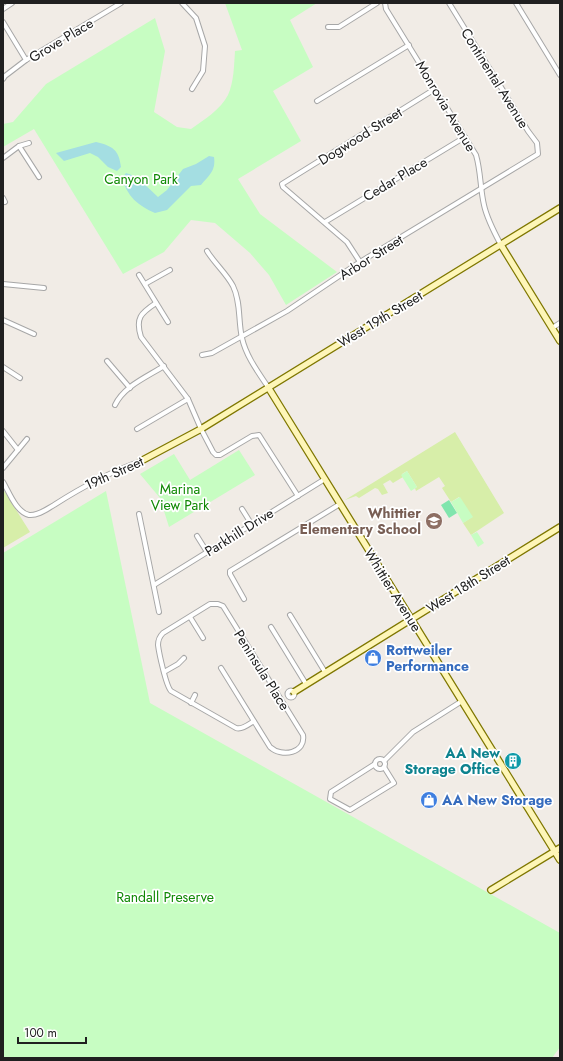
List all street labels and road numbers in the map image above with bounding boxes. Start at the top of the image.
street label: Grove Place [25,13,97,67]
street label: Continental Avenue [456,24,534,132]
street label: Monrovia Avenue [411,57,481,155]
street label: Dogwood Street [314,102,406,170]
street label: Cedar Place [359,152,431,206]
street label: Arbor Street [335,229,407,285]
street label: West 19th Street [334,285,427,352]
street label: 19th Street [81,451,147,495]
street label: Parkhill Drive [201,503,277,561]
street label: Whittier Avenue [359,544,427,636]
street label: West 18th Street [422,550,514,618]
street label: Peninsula Place [229,626,295,714]

